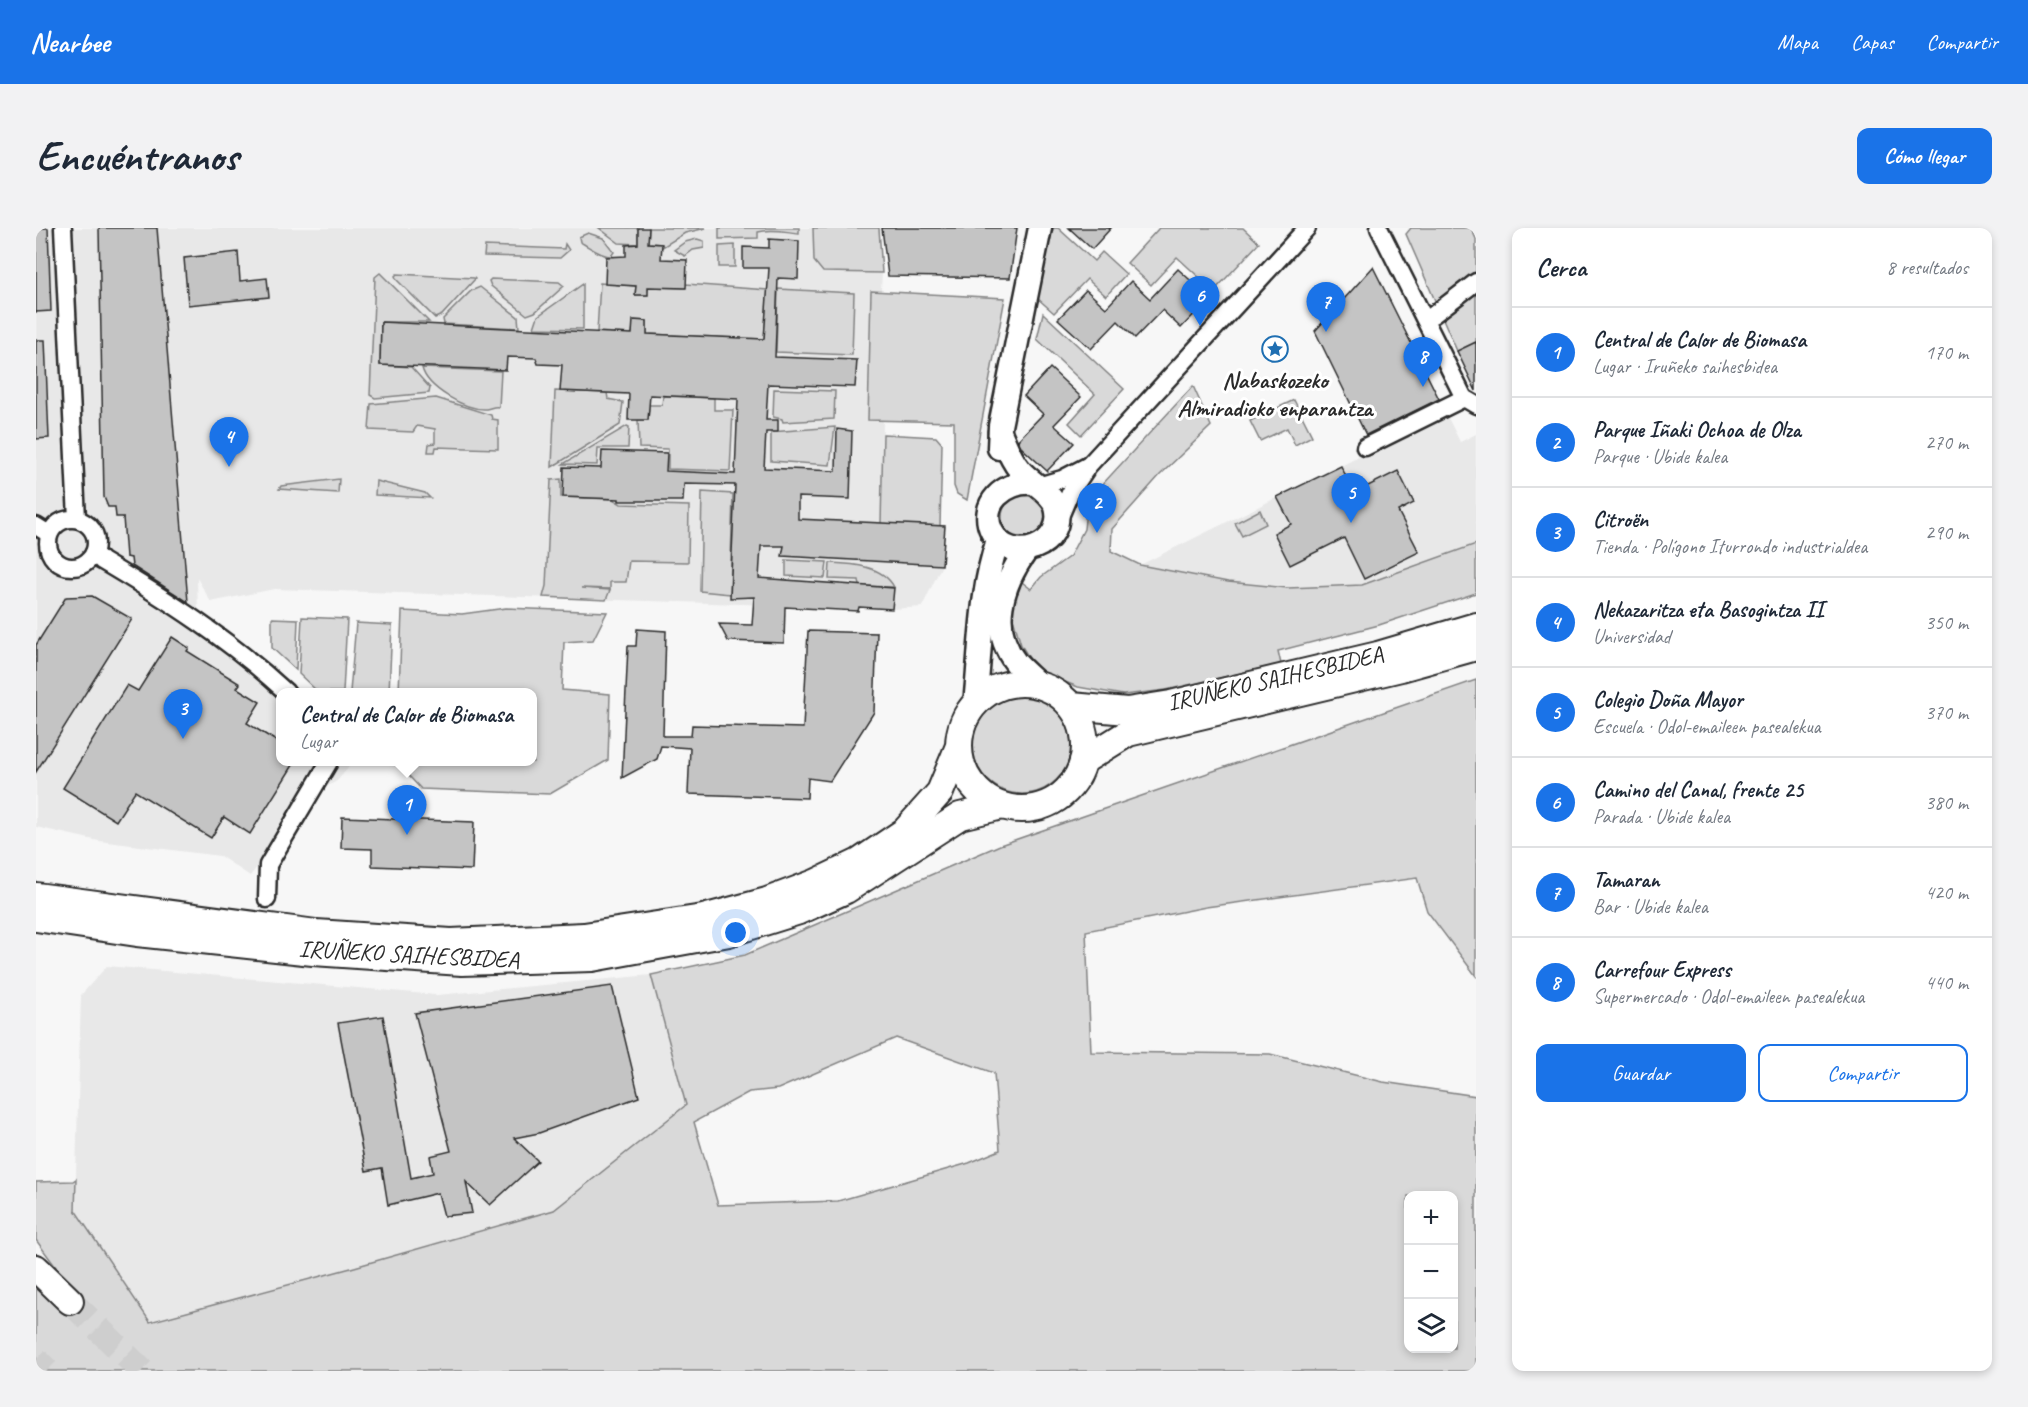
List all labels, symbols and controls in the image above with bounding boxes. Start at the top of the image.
text: Nearbee [30,25,110,60]
text: Mapa [1777,29,1818,55]
text: Capas [1851,29,1894,55]
text: Compartir [1927,29,1998,55]
button: Cómo llegar [1857,128,1992,184]
text: Encuéntranos [36,130,238,183]
text: Cerca [1536,251,1586,284]
text: 8 resultados [1886,255,1968,280]
pin: 6 [1180,276,1220,326]
pin: 7 [1306,282,1346,332]
text: Central de Calor de Biomasa [1593,326,1806,354]
place icon: Nabaskozeko Almiradioko enparantza [1260,334,1290,364]
pin: 8 [1404,338,1442,387]
text: 1 [1551,340,1560,365]
text: 170 m [1925,340,1968,365]
text: Lugar · Iruñeko saihesbidea [1593,354,1777,379]
place label: Nabaskozeko Almiradioko enparantza [1178,365,1374,423]
text: Parque Iñaki Ochoa de Olza [1593,416,1801,444]
pin: 4 [210,418,248,467]
text: 2 [1551,430,1560,455]
text: 270 m [1925,430,1968,455]
text: Parque · Ubide kalea [1593,444,1727,469]
pin: 5 [1332,474,1370,523]
pin: 2 [1078,484,1116,533]
text: Citroën [1593,506,1648,534]
text: 3 [1551,520,1560,545]
text: 290 m [1925,520,1968,545]
text: Tienda · Polígono Iturrondo industrialdea [1593,534,1867,559]
text: Nekazaritza eta Basogintza II [1593,596,1824,624]
text: 4 [1551,610,1560,635]
text: 350 m [1925,610,1968,635]
text: Universidad [1593,624,1671,649]
street label: IRUÑEKO SAIHESBIDEA [1164,638,1387,717]
text: Colegio Doña Mayor [1593,686,1743,714]
popup [276,688,537,766]
pin: 3 [164,690,202,739]
text: 5 [1551,700,1560,725]
text: 370 m [1925,700,1968,725]
text: Central de Calor de Biomasa [300,701,513,729]
text: Escuela · Odol-emaileen pasealekua [1593,714,1821,739]
text: Lugar [300,729,337,754]
text: Camino del Canal, frente 25 [1593,776,1803,804]
pin: 1 [388,786,427,835]
text: 6 [1551,790,1560,815]
text: 380 m [1925,790,1968,815]
text: Parada · Ubide kalea [1593,804,1730,829]
text: Tamaran [1593,866,1660,894]
text: 7 [1551,880,1560,905]
text: 420 m [1925,880,1968,905]
text: Bar · Ubide kalea [1593,894,1708,919]
your location [721,918,750,947]
street label: IRUÑEKO SAIHESBIDEA [298,933,521,975]
text: Carrefour Express [1593,956,1731,984]
text: 8 [1551,970,1560,995]
text: 440 m [1925,970,1968,995]
text: Supermercado · Odol-emaileen pasealekua [1593,984,1864,1009]
button: Guardar [1536,1044,1746,1102]
button: Compartir [1758,1044,1968,1102]
map controls [1404,1191,1458,1353]
button: + [1404,1191,1458,1245]
button: − [1404,1245,1458,1299]
button: layers [1404,1299,1458,1353]

